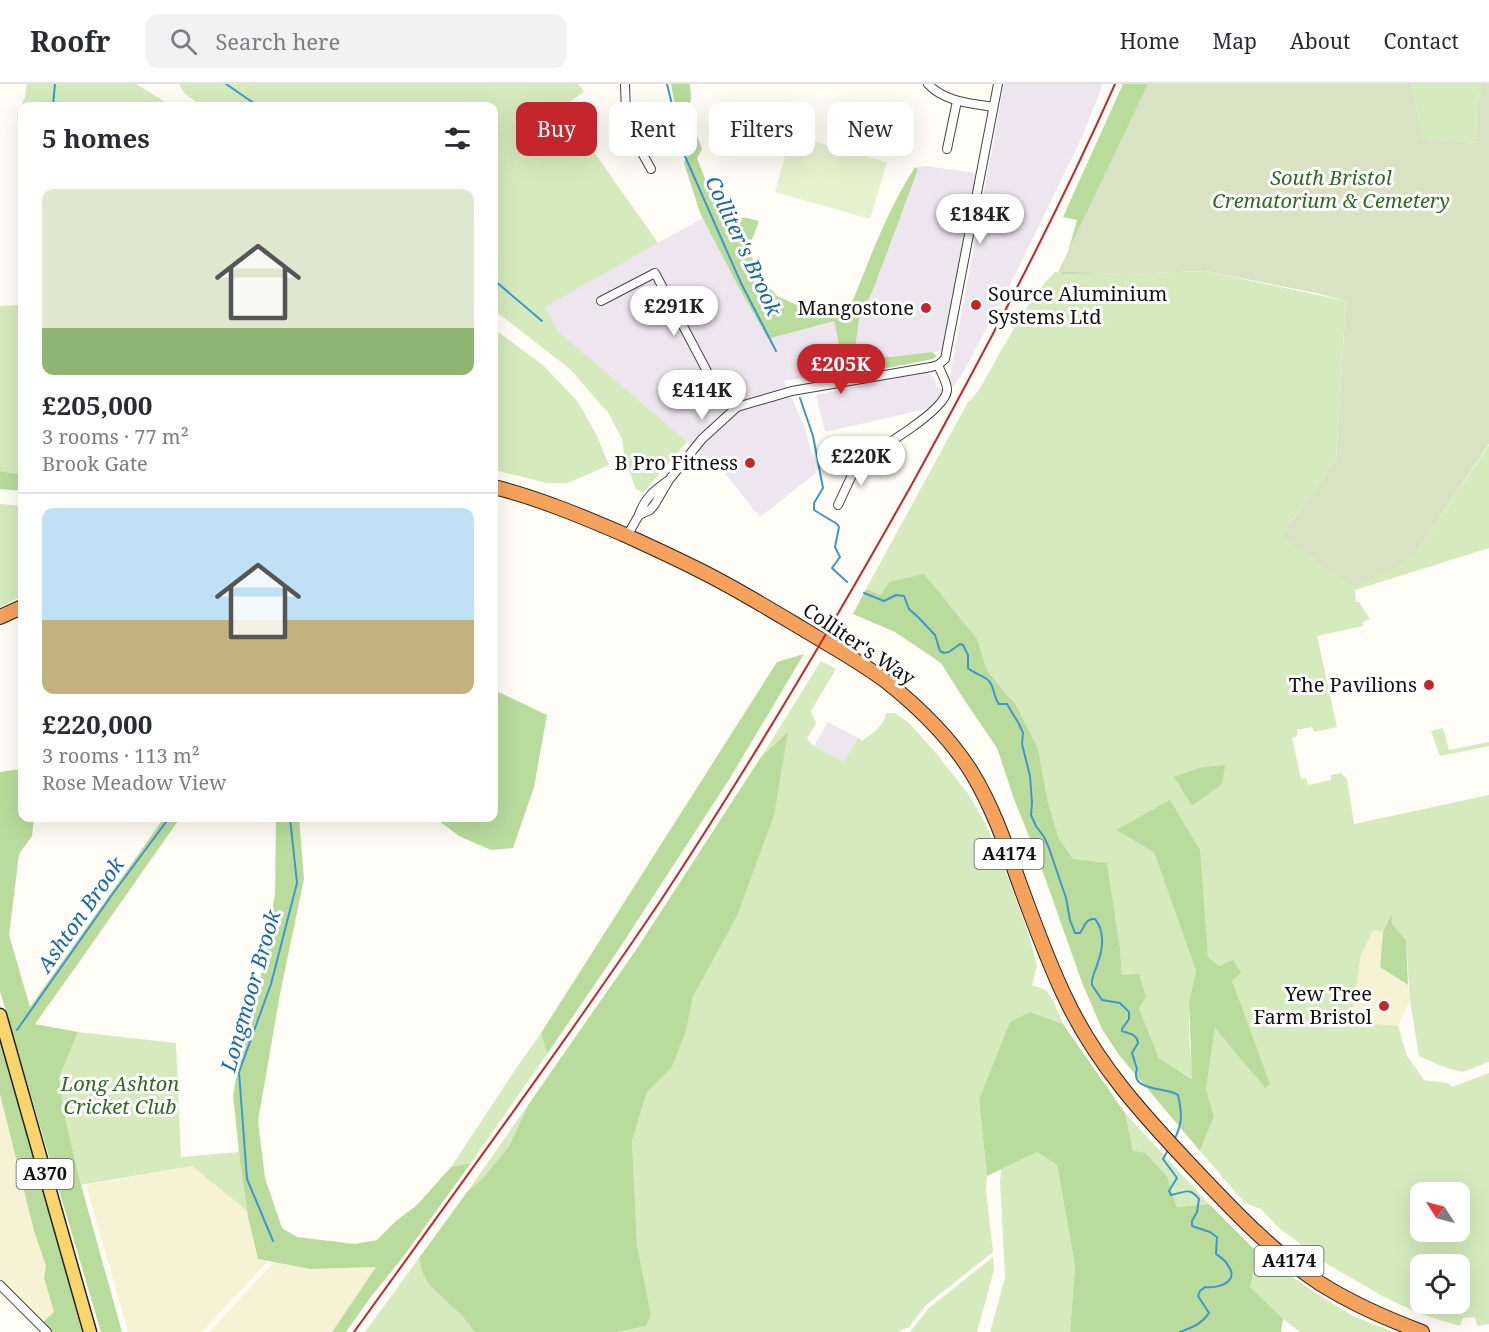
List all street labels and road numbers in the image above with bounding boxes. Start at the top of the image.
street label: Colliter's Way [798,596,921,692]
road number: A4174 [974,839,1044,869]
road number: A370 [16,1159,74,1189]
road number: A4174 [1254,1246,1324,1276]

